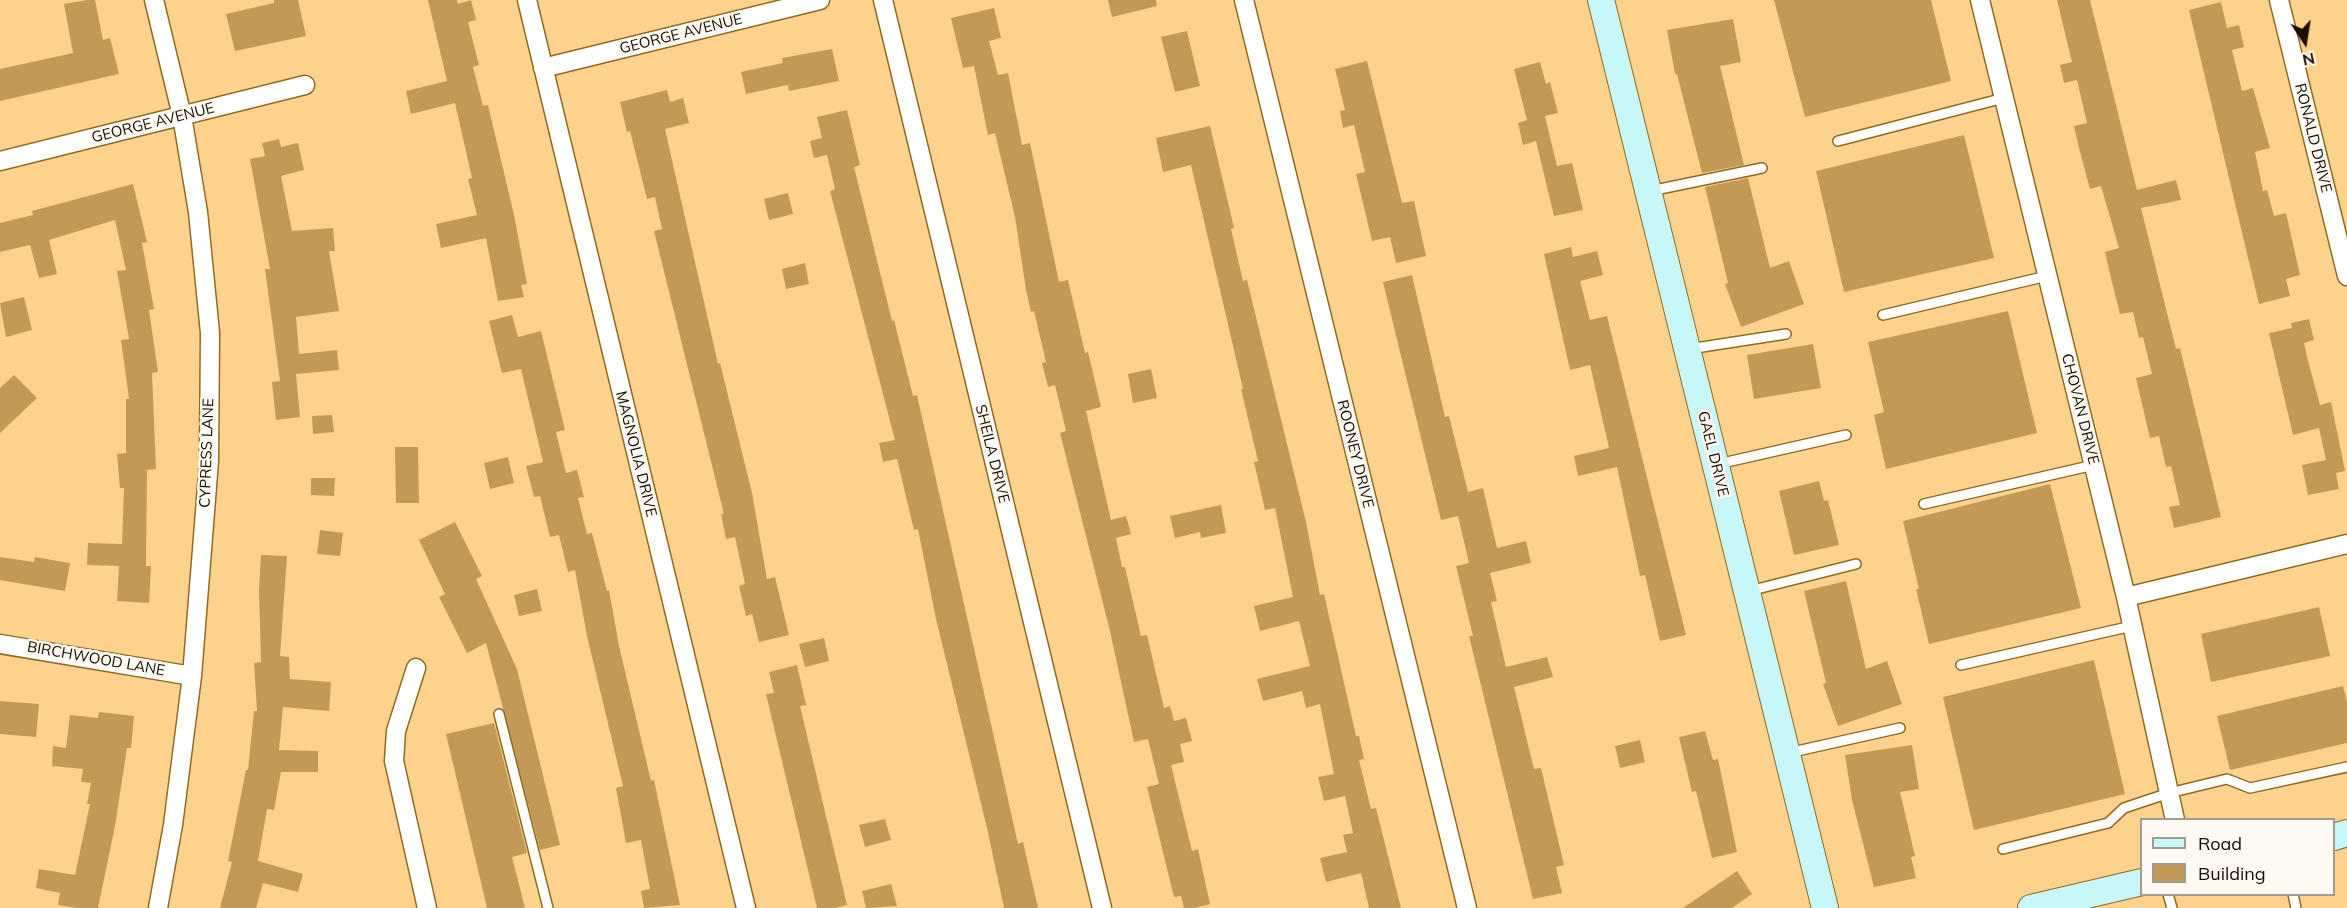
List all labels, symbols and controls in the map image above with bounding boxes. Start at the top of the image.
street label: GEORGE AVENUE [618,10,744,58]
north arrow [2275,12,2335,72]
text: N [2301,49,2317,71]
street label: RONALD DRIVE [2291,81,2335,195]
street label: GEORGE AVENUE [90,99,216,147]
street label: CHOVAN DRIVE [2058,352,2102,466]
street label: MAGNOLIA DRIVE [612,389,660,519]
street label: CYPRESS LANE [196,398,218,508]
street label: ROONEY DRIVE [1333,398,1377,510]
street label: SHEILA DRIVE [971,403,1013,505]
street label: GAEL DRIVE [1694,409,1732,499]
street label: BIRCHWOOD LANE [26,638,166,680]
legend [2140,818,2335,896]
text: Road [2198,832,2242,855]
text: Building [2198,862,2266,885]

